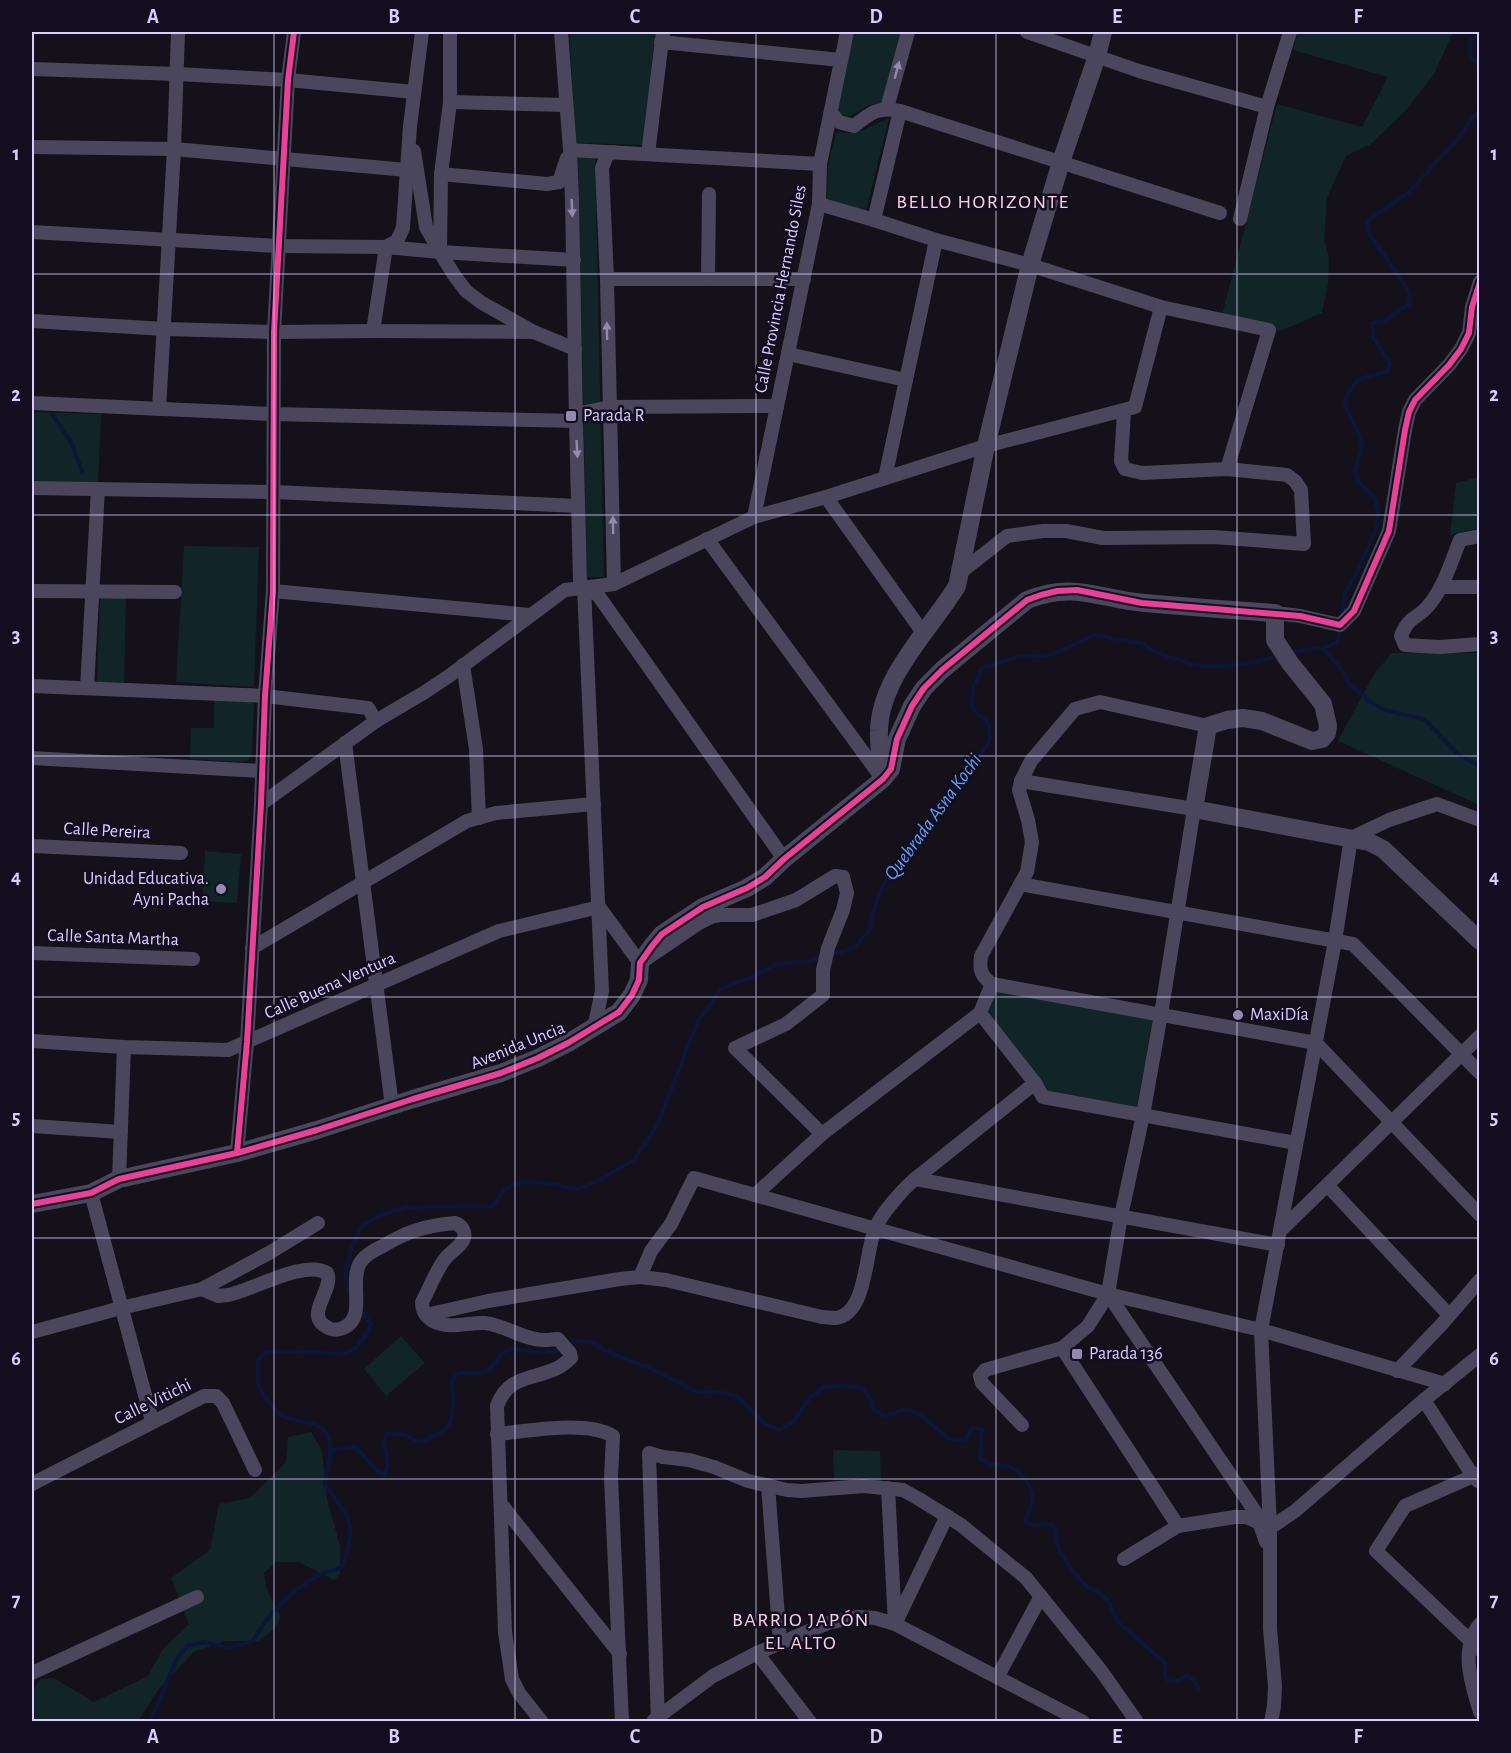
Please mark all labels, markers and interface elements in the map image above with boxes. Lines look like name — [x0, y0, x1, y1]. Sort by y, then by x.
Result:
text: A — [147, 7, 159, 27]
text: B — [388, 7, 400, 27]
text: C — [630, 7, 641, 27]
text: D — [869, 7, 883, 27]
text: E — [1112, 7, 1122, 27]
text: F — [1353, 7, 1363, 27]
one-way arrow — [893, 60, 903, 79]
text: 1 — [12, 144, 20, 164]
text: 1 — [1490, 144, 1498, 164]
street label: Calle Provincia Hernando Siles — [752, 184, 810, 394]
district label: BELLO HORIZONTE — [896, 192, 1070, 212]
one-way arrow — [567, 199, 577, 218]
one-way arrow — [602, 321, 612, 340]
text: 2 — [11, 385, 21, 405]
text: 2 — [1489, 385, 1499, 405]
place label: Parada R — [583, 407, 645, 425]
marker: Parada R — [564, 409, 578, 423]
one-way arrow — [572, 440, 581, 459]
one-way arrow — [608, 516, 618, 535]
text: 3 — [12, 626, 20, 646]
text: 3 — [1490, 626, 1498, 646]
water label: Quebrada Asna Kochi — [881, 750, 985, 884]
street label: Calle Pereira — [63, 820, 151, 842]
text: 4 — [11, 867, 21, 887]
text: 4 — [1489, 867, 1499, 887]
place label: Unidad Educativa. Ayni Pacha — [83, 870, 209, 909]
marker: Unidad Educativa. Ayni Pacha — [214, 882, 228, 896]
street label: Calle Santa Martha — [47, 927, 179, 949]
street label: Calle Buena Ventura — [262, 949, 398, 1023]
place label: MaxiDía — [1250, 1006, 1309, 1024]
marker: MaxiDía — [1231, 1008, 1245, 1022]
street label: Avenida Uncia — [468, 1019, 568, 1073]
text: 5 — [12, 1108, 20, 1128]
text: 5 — [1490, 1108, 1498, 1128]
place label: Parada 136 — [1089, 1345, 1163, 1363]
marker: Parada 136 — [1070, 1347, 1084, 1361]
text: 6 — [11, 1349, 21, 1369]
text: 6 — [1489, 1349, 1499, 1369]
street label: Calle Vitichi — [112, 1376, 194, 1428]
text: 7 — [12, 1590, 21, 1610]
text: 7 — [1490, 1590, 1499, 1610]
district label: BARRIO JAPÓN EL ALTO — [732, 1609, 870, 1653]
text: A — [147, 1727, 159, 1747]
text: B — [388, 1727, 400, 1747]
text: C — [630, 1727, 641, 1747]
text: D — [869, 1727, 883, 1747]
text: E — [1112, 1727, 1122, 1747]
text: F — [1353, 1727, 1363, 1747]

